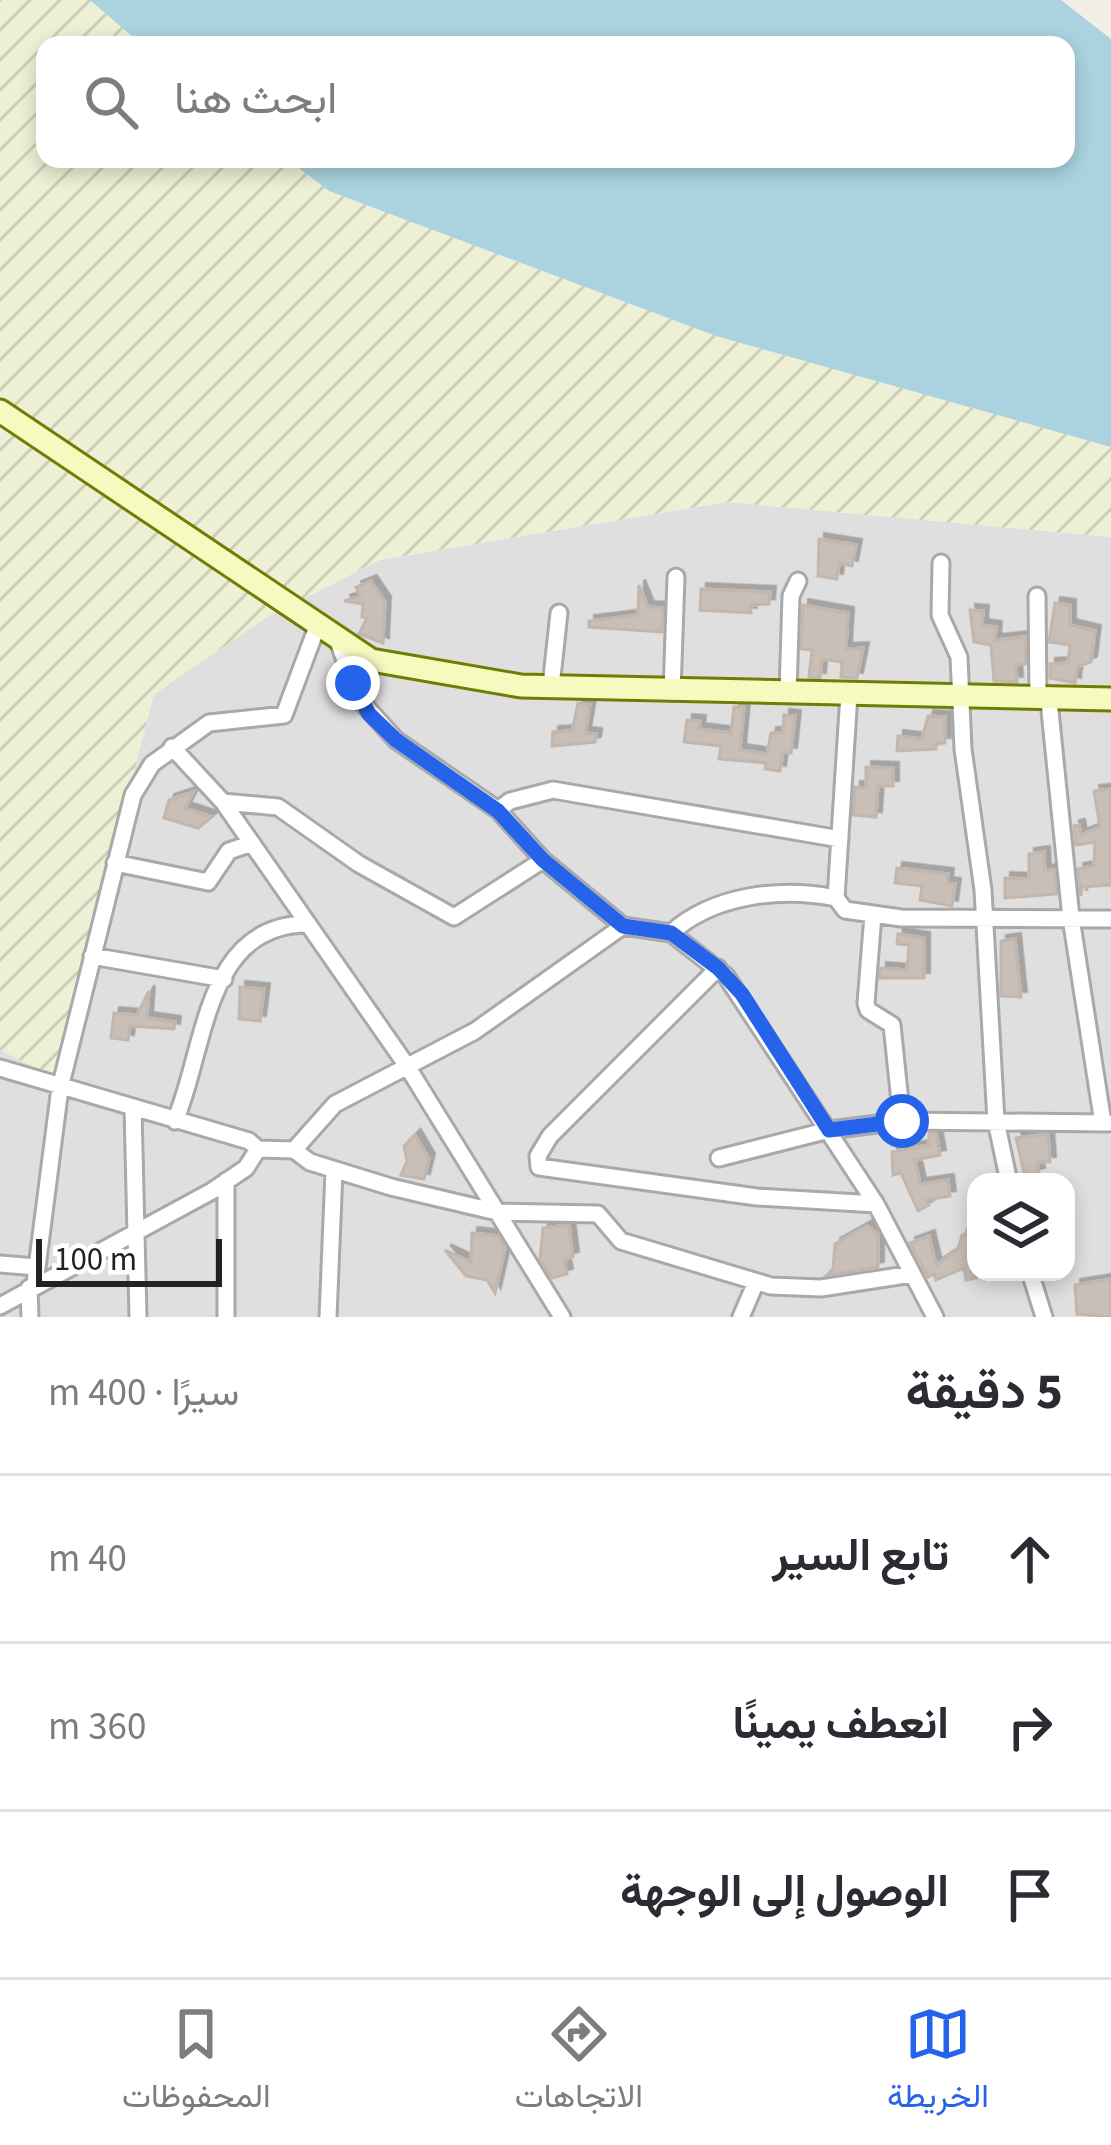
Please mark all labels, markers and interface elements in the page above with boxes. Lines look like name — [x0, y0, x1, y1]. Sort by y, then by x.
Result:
search box — [36, 36, 1075, 168]
text: ابحث هنا — [174, 67, 337, 131]
icon: search — [78, 69, 144, 135]
route end — [326, 656, 380, 710]
route start — [875, 1094, 929, 1148]
map controls — [967, 1173, 1075, 1281]
button: layers — [967, 1173, 1075, 1281]
scale bar — [36, 1233, 222, 1286]
text: 100 m — [54, 1236, 137, 1283]
text: 5 دقيقة — [906, 1356, 1063, 1428]
text: سيرًا · 400 m — [48, 1365, 239, 1421]
text: تابع السير — [772, 1524, 949, 1588]
icon: ahead — [997, 1526, 1063, 1592]
text: 40 m — [48, 1531, 127, 1587]
text: انعطف يمينًا — [733, 1692, 949, 1756]
icon: right — [997, 1694, 1063, 1760]
text: 360 m — [48, 1699, 146, 1755]
text: الوصول إلى الوجهة — [620, 1860, 949, 1924]
icon: arrive — [997, 1862, 1063, 1928]
tab: المحفوظات — [122, 2001, 271, 2125]
tab: الاتجاهات — [515, 2001, 643, 2125]
tab: الخريطة — [887, 2001, 989, 2125]

